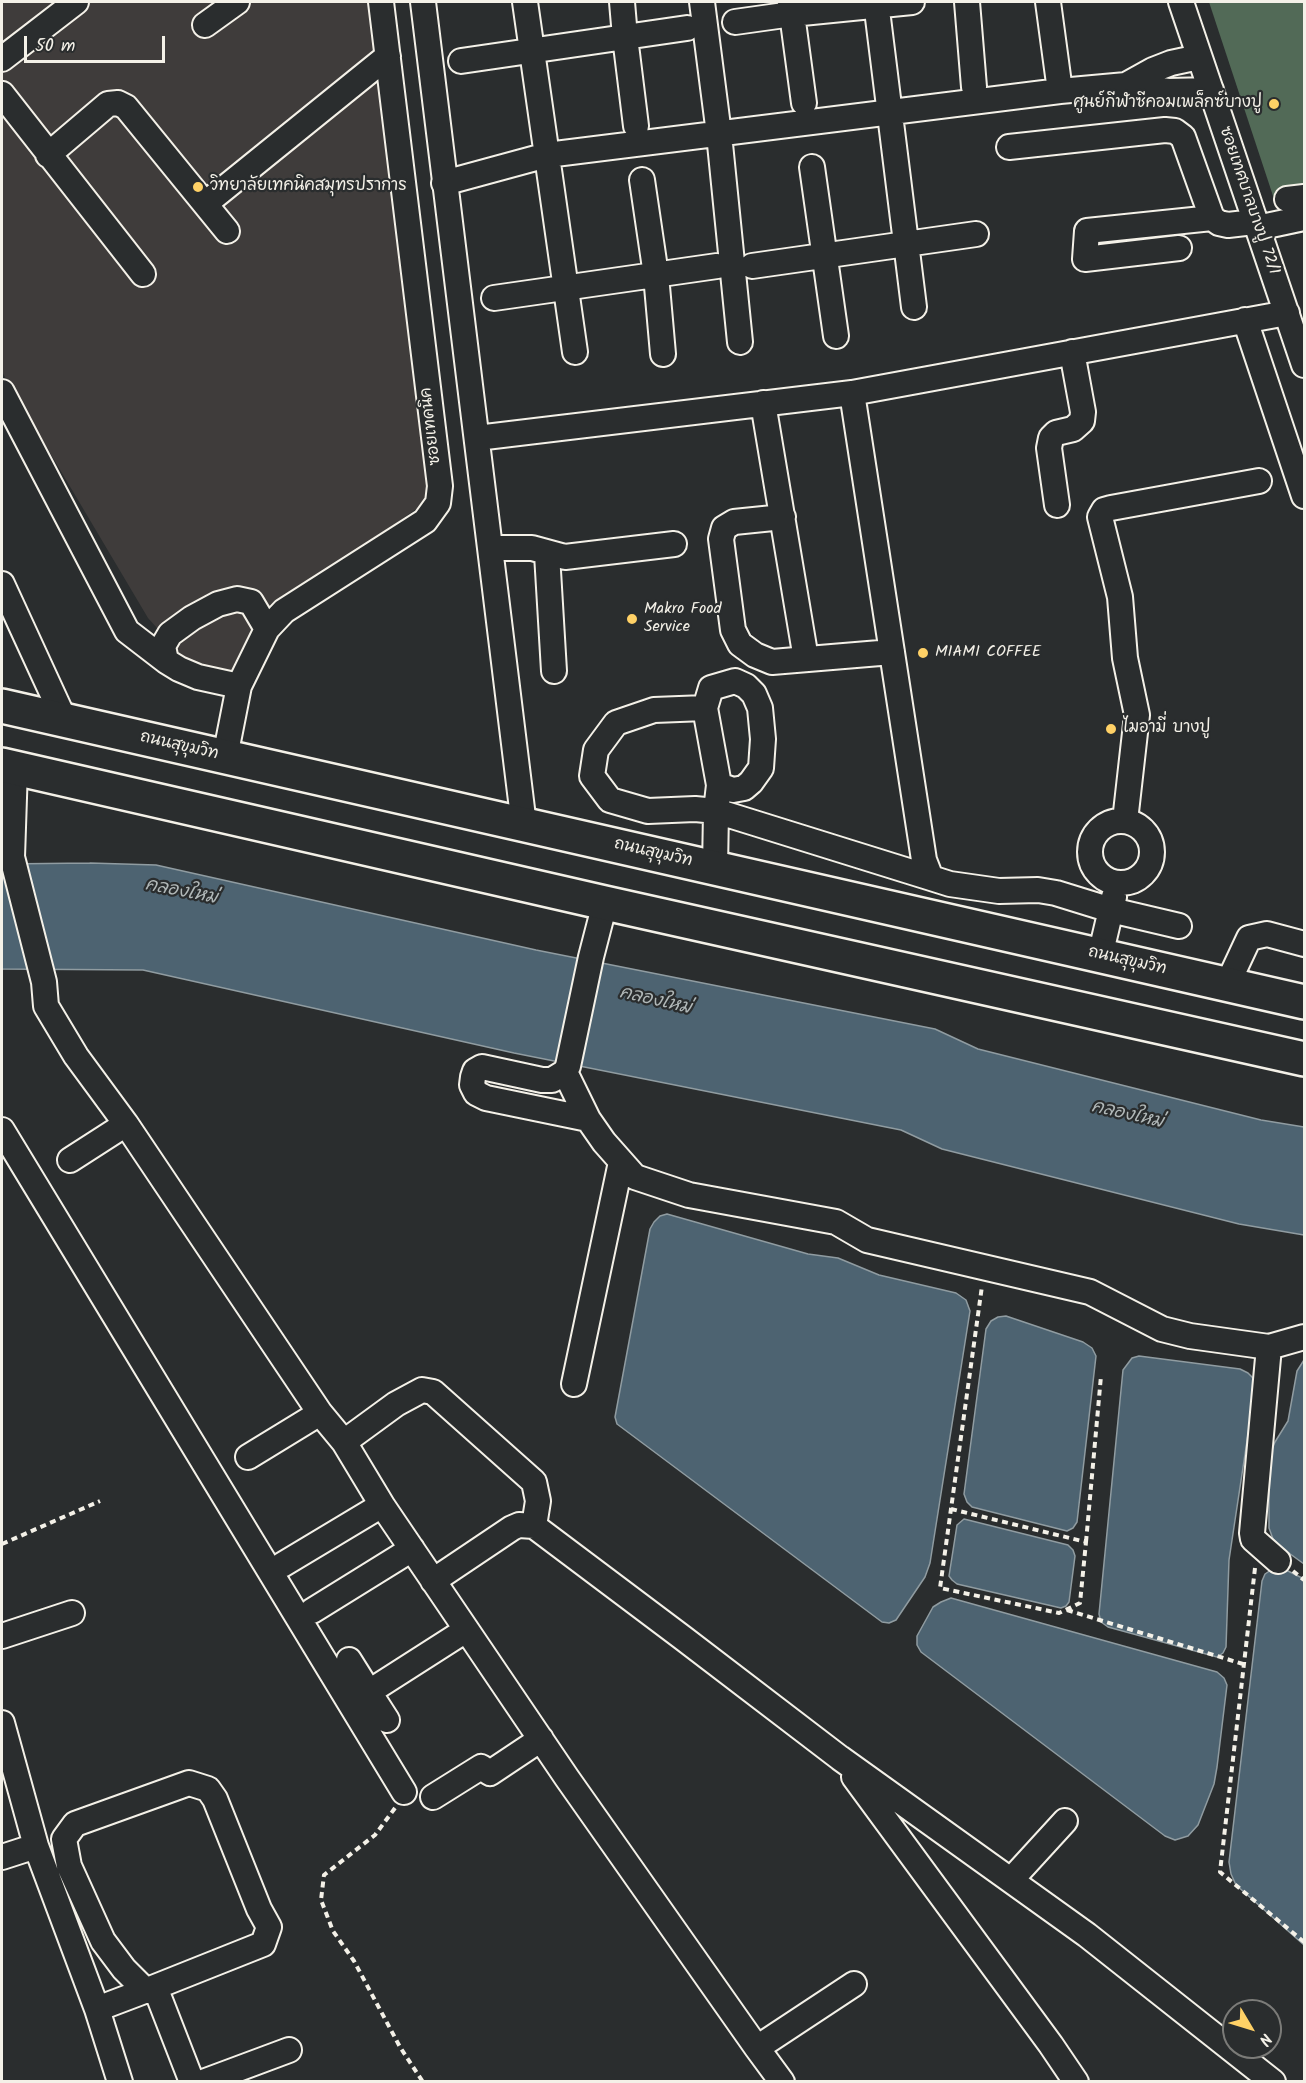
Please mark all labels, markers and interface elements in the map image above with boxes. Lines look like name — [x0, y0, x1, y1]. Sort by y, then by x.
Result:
scale bar — [27, 24, 168, 62]
text: 50 m — [35, 32, 75, 61]
place label: ศูนย์กีฬาซีคอมเพล็กซ์บางปู — [1073, 94, 1262, 114]
marker: ศูนย์กีฬาซีคอมเพล็กซ์บางปู — [1267, 97, 1281, 111]
street label: ซอยเทศบาลบางปู 72/1 — [1214, 125, 1282, 277]
place label: วิทยาลัยเทคนิคสมุทรปราการ — [210, 177, 407, 197]
marker: วิทยาลัยเทคนิคสมุทรปราการ — [191, 180, 205, 194]
street label: ซอยเทคนิค — [418, 386, 446, 466]
place label: Makro Food Service — [644, 600, 721, 638]
marker: Makro Food Service — [625, 612, 639, 626]
place label: MIAMI COFFEE — [935, 643, 1041, 663]
marker: MIAMI COFFEE — [916, 646, 930, 660]
place label: ไมอามี่ บางปู — [1123, 719, 1210, 739]
marker: ไมอามี่ บางปู — [1104, 722, 1118, 736]
street label: ถนนสุขุมวิท — [138, 729, 220, 765]
street label: ถนนสุขุมวิท — [612, 836, 694, 872]
water label: คลองใหม่ — [143, 875, 219, 911]
street label: ถนนสุขุมวิท — [1086, 944, 1168, 980]
water label: คลองใหม่ — [617, 983, 693, 1021]
water label: คลองใหม่ — [1089, 1097, 1165, 1135]
north arrow — [1222, 1999, 1282, 2059]
text: N — [1252, 2027, 1278, 2051]

